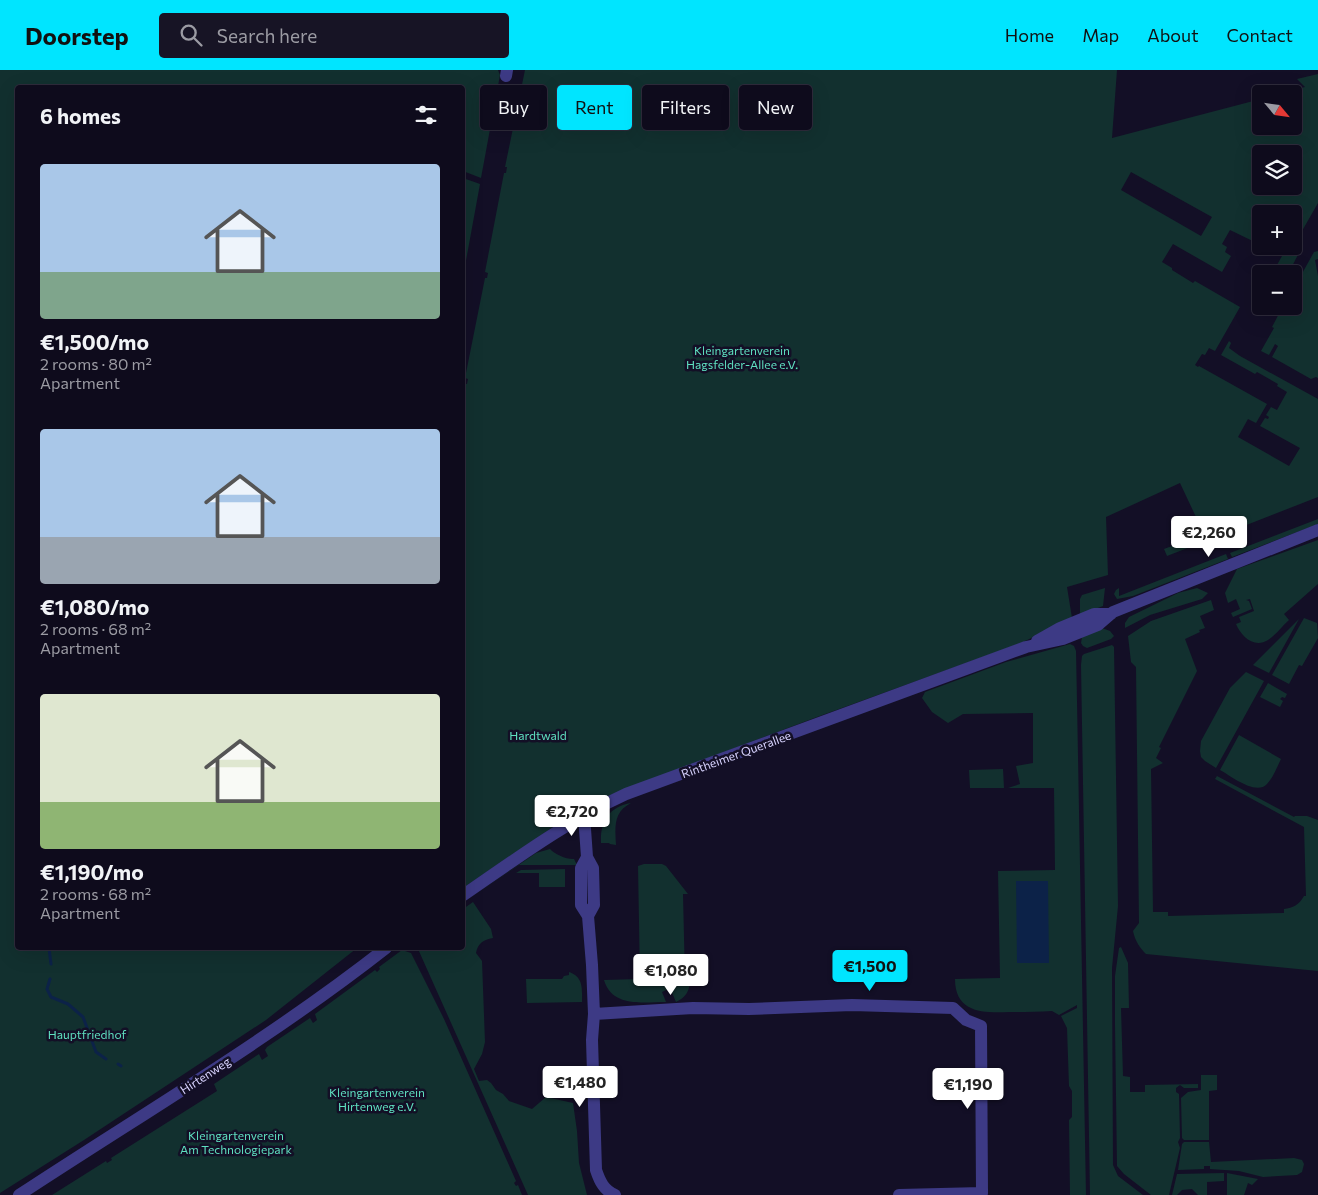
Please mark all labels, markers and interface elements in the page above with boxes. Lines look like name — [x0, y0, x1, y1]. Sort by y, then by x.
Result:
search box — [159, 13, 509, 58]
text: Doorstep — [25, 21, 129, 50]
icon: search — [177, 21, 205, 49]
text: Search here — [217, 24, 317, 47]
text: Home — [1005, 24, 1054, 46]
text: Map — [1082, 24, 1119, 46]
text: About — [1147, 24, 1199, 46]
text: Contact — [1227, 24, 1293, 46]
chip: Buy — [480, 85, 547, 130]
chip: Rent — [557, 85, 632, 130]
chip: Filters — [642, 85, 729, 130]
chip: New — [739, 85, 812, 130]
north arrow — [1252, 85, 1302, 135]
map controls — [1252, 85, 1302, 315]
icon: filters — [412, 101, 440, 129]
text: 6 homes — [40, 103, 121, 128]
button: layers — [1252, 145, 1302, 195]
icon: home — [195, 196, 285, 286]
button: + — [1252, 205, 1302, 255]
button: − — [1252, 265, 1302, 315]
text: €1,500/mo — [40, 329, 149, 354]
park label: Kleingartenverein Hagsfelder-Allee e.V. — [686, 343, 798, 371]
text: 2 rooms · 80 m² — [40, 354, 152, 373]
text: Apartment — [40, 373, 120, 392]
icon: home — [195, 461, 285, 551]
pin: €2,260 — [1168, 516, 1250, 558]
text: €2,260 — [1182, 522, 1236, 541]
text: €1,080/mo — [40, 594, 149, 619]
text: 2 rooms · 68 m² — [40, 619, 151, 638]
text: Apartment — [40, 638, 120, 657]
icon: home — [195, 726, 285, 816]
park label: Hardtwald — [509, 728, 567, 742]
street label: Rintheimer Querallee — [679, 728, 793, 780]
pin: €2,720 — [531, 794, 613, 837]
text: €2,720 — [546, 801, 598, 820]
text: €1,190/mo — [40, 859, 144, 884]
text: 2 rooms · 68 m² — [40, 884, 151, 903]
text: Apartment — [40, 903, 120, 922]
pin: €1,500 — [829, 950, 911, 992]
pin: €1,080 — [630, 954, 712, 996]
text: €1,500 — [843, 956, 897, 975]
text: €1,080 — [644, 960, 698, 979]
park label: Hauptfriedhof — [48, 1027, 126, 1041]
street label: Hirtenweg — [177, 1053, 233, 1096]
pin: €1,480 — [539, 1066, 621, 1108]
pin: €1,190 — [927, 1068, 1009, 1110]
text: €1,480 — [554, 1072, 606, 1091]
text: €1,190 — [943, 1074, 993, 1093]
park label: Kleingartenverein Hirtenweg e.V. — [329, 1085, 425, 1113]
park label: Kleingartenverein Am Technologiepark — [180, 1128, 292, 1156]

